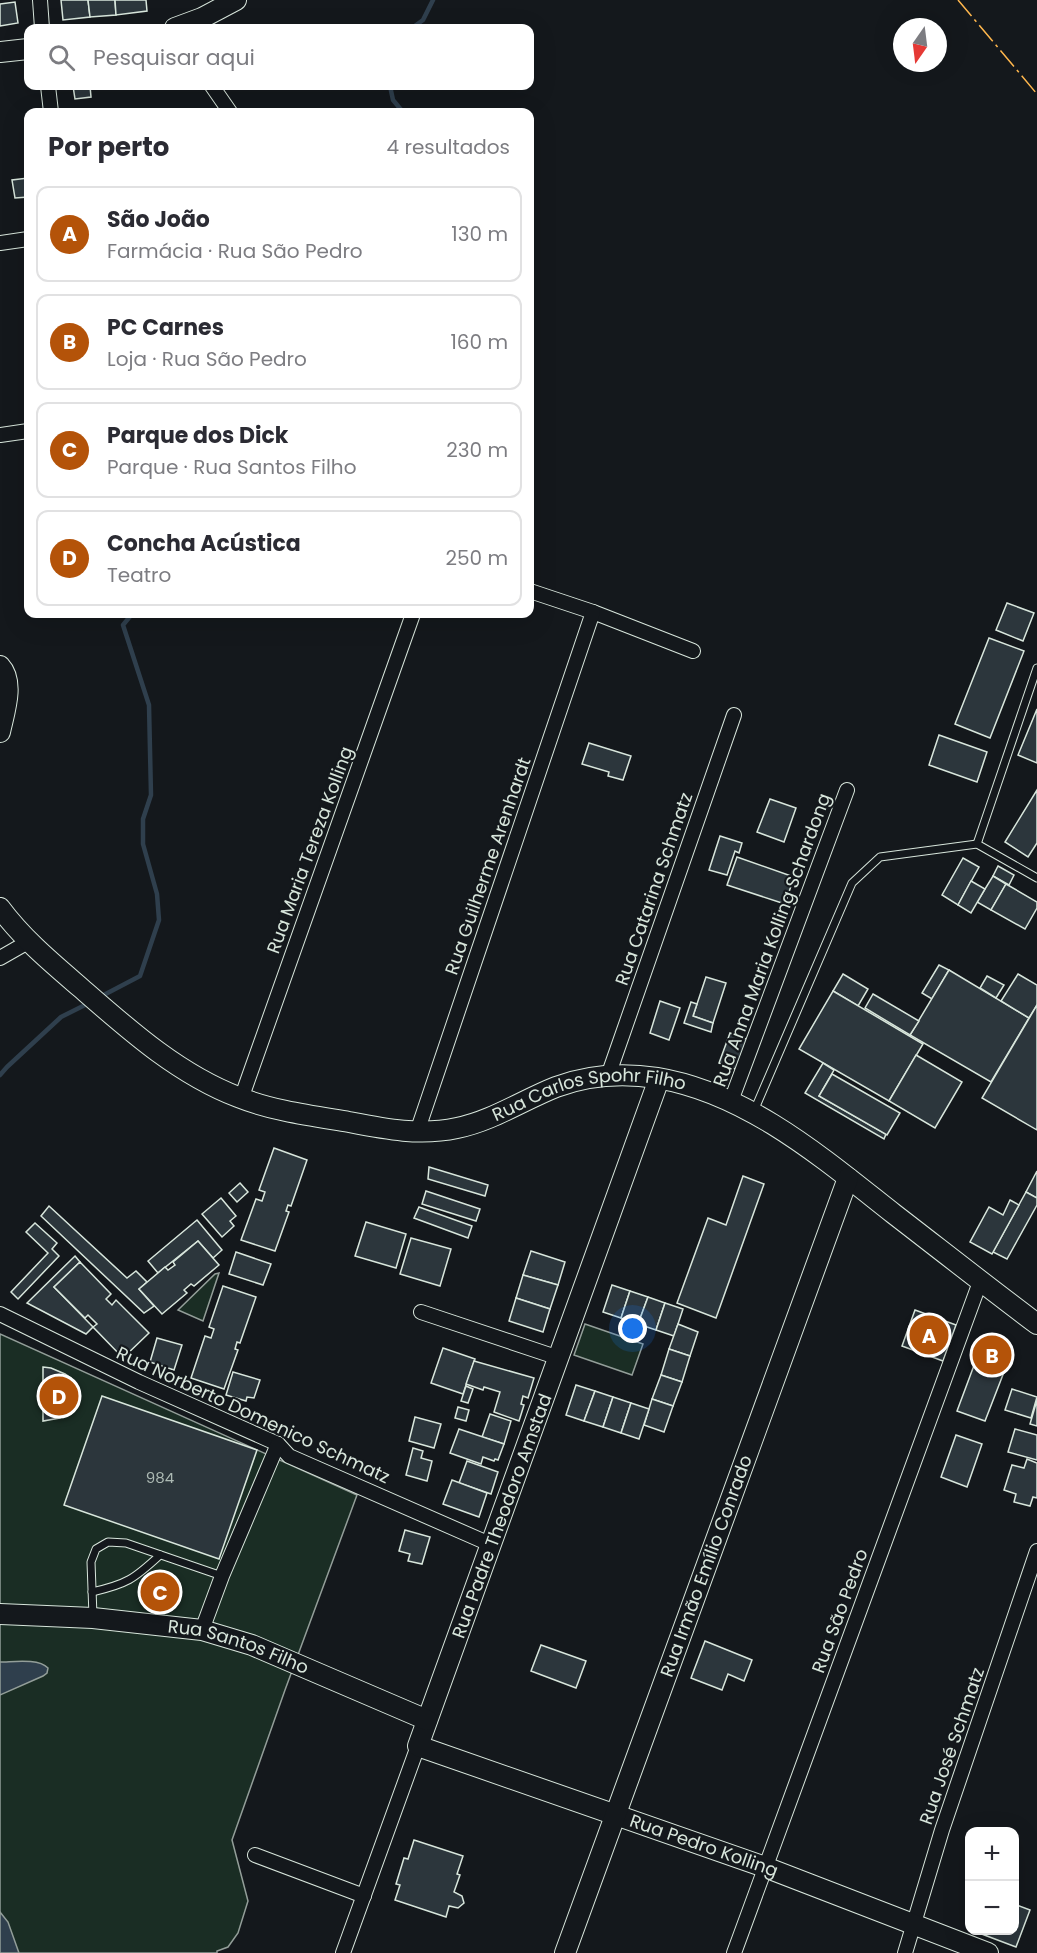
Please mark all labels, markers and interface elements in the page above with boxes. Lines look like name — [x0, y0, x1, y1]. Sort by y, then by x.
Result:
north arrow — [893, 18, 947, 72]
search box — [24, 24, 534, 90]
icon: search — [45, 41, 78, 74]
text: Pesquisar aqui — [93, 42, 255, 73]
text: Por perto — [48, 129, 169, 165]
text: 4 resultados — [387, 133, 510, 161]
text: São João — [107, 204, 210, 235]
text: A — [62, 220, 77, 248]
text: 130 m — [451, 220, 508, 248]
text: Farmácia · Rua São Pedro — [107, 237, 363, 265]
text: PC Carnes — [107, 312, 224, 343]
text: B — [63, 328, 76, 356]
text: 160 m — [450, 328, 508, 356]
text: Loja · Rua São Pedro — [107, 345, 307, 373]
text: Parque dos Dick — [107, 420, 288, 451]
text: C — [62, 436, 77, 464]
text: 230 m — [446, 436, 508, 464]
text: Parque · Rua Santos Filho — [107, 453, 356, 481]
text: Concha Acústica — [107, 528, 301, 559]
text: D — [62, 544, 77, 572]
text: 250 m — [445, 544, 508, 572]
text: Teatro — [107, 561, 171, 589]
street label: Rua Maria Tereza Kolling — [260, 743, 359, 957]
street label: Rua Guilherme Arenhardt — [439, 754, 537, 978]
street label: Rua Catarina Schmatz — [609, 789, 698, 989]
street label: Rua Anna Maria Kolling Schardong — [707, 790, 836, 1090]
street label: Rua Carlos Spohr Filho — [488, 1062, 689, 1127]
pin: A — [910, 1312, 948, 1358]
your location — [618, 1314, 647, 1343]
pin: B — [972, 1332, 1012, 1378]
street label: Rua Norberto Domenico Schmatz — [112, 1340, 394, 1489]
pin: D — [40, 1374, 78, 1418]
street label: Rua Padre Theodoro Amstad — [446, 1390, 557, 1642]
street label: Rua Irmão Emílio Conrado — [654, 1451, 758, 1680]
house number: 984 — [146, 1467, 174, 1488]
street label: Rua São Pedro — [805, 1545, 874, 1676]
pin: C — [140, 1570, 180, 1614]
street label: Rua Santos Filho — [167, 1613, 313, 1680]
street label: Rua José Schmatz — [913, 1664, 990, 1828]
street label: Rua Pedro Kolling — [626, 1808, 782, 1883]
map controls — [965, 1827, 1019, 1935]
button: + — [965, 1827, 1019, 1881]
button: − — [965, 1881, 1019, 1935]

